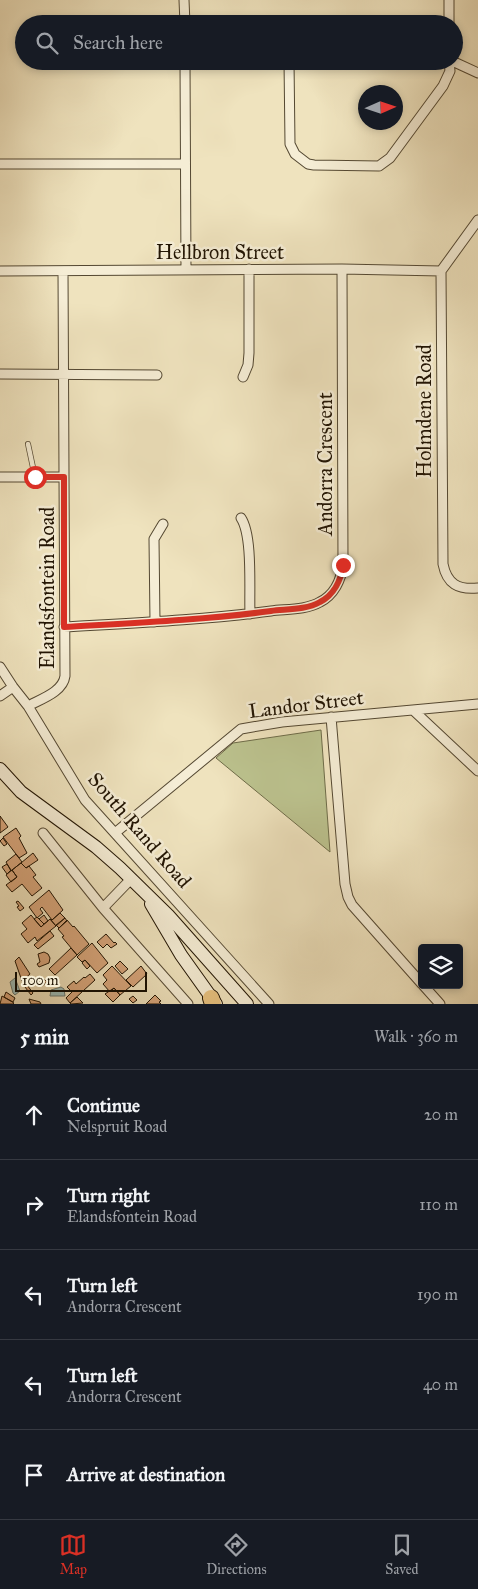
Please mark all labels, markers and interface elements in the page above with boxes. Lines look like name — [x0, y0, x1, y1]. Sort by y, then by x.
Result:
search box — [15, 15, 463, 70]
icon: search — [33, 29, 61, 57]
text: Search here — [73, 31, 163, 54]
north arrow — [358, 85, 403, 130]
street label: Hellbron Street — [156, 240, 284, 264]
street label: Holmdene Road — [412, 344, 436, 478]
street label: Andorra Crescent — [313, 392, 337, 537]
route start — [24, 466, 47, 489]
street label: Elandsfontein Road — [35, 507, 59, 669]
route end — [332, 554, 355, 577]
street label: Landor Street — [247, 685, 365, 723]
street label: South Rand Road — [83, 767, 197, 893]
map controls — [418, 944, 463, 989]
button: layers — [418, 944, 463, 989]
scale bar — [15, 969, 148, 992]
text: 100 m — [22, 972, 59, 989]
text: 5 min — [20, 1024, 69, 1050]
text: Walk · 360 m — [374, 1027, 458, 1046]
text: Continue — [67, 1094, 140, 1117]
icon: ahead — [20, 1101, 48, 1129]
text: 20 m — [424, 1105, 458, 1124]
text: Nelspruit Road — [67, 1117, 167, 1136]
text: Turn right — [67, 1184, 150, 1207]
icon: right — [20, 1191, 48, 1219]
text: 110 m — [419, 1195, 458, 1214]
text: Elandsfontein Road — [67, 1207, 197, 1226]
text: Turn left — [67, 1274, 137, 1297]
icon: left — [20, 1281, 48, 1309]
text: 190 m — [417, 1285, 458, 1304]
text: Andorra Crescent — [67, 1297, 182, 1316]
text: Turn left — [67, 1364, 137, 1387]
icon: left — [20, 1371, 48, 1399]
text: 40 m — [423, 1375, 458, 1394]
text: Andorra Crescent — [67, 1387, 182, 1406]
icon: arrive — [20, 1461, 48, 1489]
text: Arrive at destination — [67, 1463, 225, 1486]
tab: Map — [59, 1531, 87, 1578]
tab: Directions — [206, 1531, 267, 1578]
tab: Saved — [385, 1531, 419, 1578]

